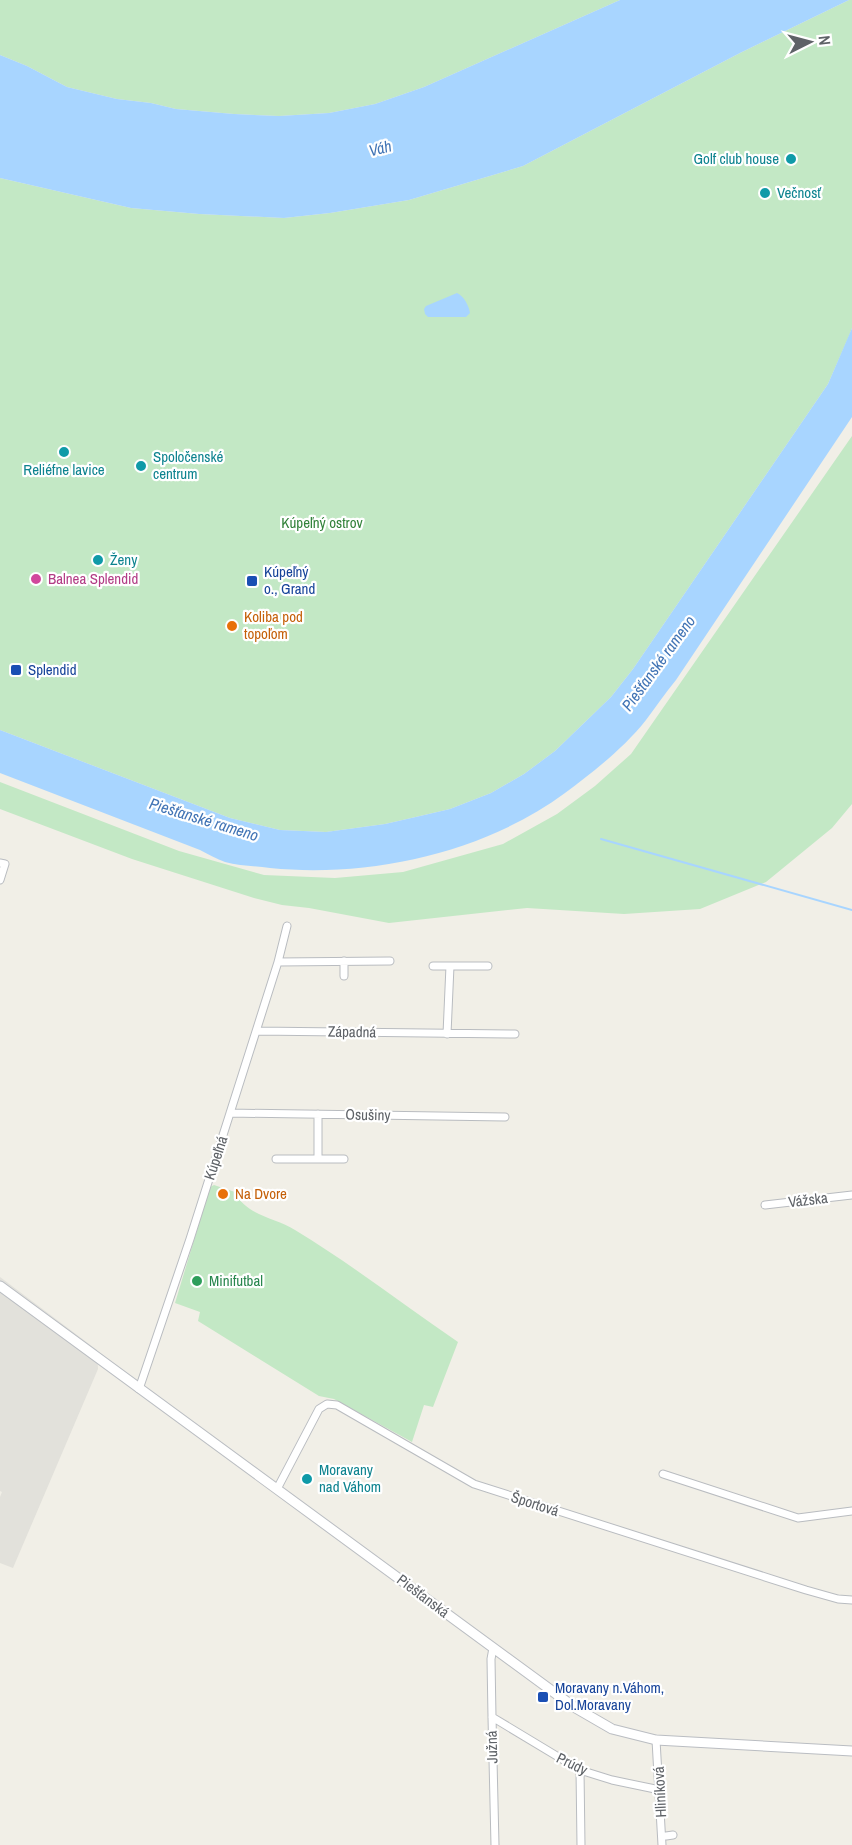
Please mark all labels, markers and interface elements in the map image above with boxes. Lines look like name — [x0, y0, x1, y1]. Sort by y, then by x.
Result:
north arrow — [780, 12, 840, 72]
text: N — [813, 35, 836, 46]
water label: Váh — [366, 135, 394, 161]
place label: Golf club house — [694, 148, 779, 169]
marker: Golf club house — [784, 152, 798, 166]
place label: Večnosť — [777, 182, 822, 203]
marker: Večnosť — [758, 186, 772, 200]
marker: Reliéfne lavice — [57, 445, 71, 459]
place label: Spoločenské centrum — [153, 446, 224, 484]
place label: Reliéfne lavice — [23, 459, 105, 480]
marker: Spoločenské centrum — [134, 459, 148, 473]
park label: Kúpeľný ostrov — [281, 512, 364, 533]
place label: Ženy — [110, 549, 138, 570]
marker: Ženy — [91, 553, 105, 567]
place label: Kúpeľný o., Grand — [264, 561, 315, 599]
place label: Balnea Splendid — [48, 568, 138, 589]
marker: Balnea Splendid — [29, 572, 43, 586]
marker: Kúpeľný o., Grand — [245, 574, 259, 588]
place label: Koliba pod topoľom — [244, 606, 303, 644]
water label: Piešťanské rameno — [616, 611, 700, 715]
marker: Koliba pod topoľom — [225, 619, 239, 633]
place label: Splendid — [28, 659, 77, 680]
marker: Splendid — [9, 663, 23, 677]
water label: Piešťanské rameno — [147, 792, 261, 846]
street label: Západná — [328, 1021, 377, 1042]
street label: Osušiny — [345, 1104, 392, 1125]
street label: Kúpeľná — [199, 1133, 233, 1183]
place label: Na Dvore — [235, 1183, 287, 1204]
marker: Na Dvore — [216, 1187, 230, 1201]
street label: Vážska — [787, 1187, 829, 1212]
place label: Minifutbal — [209, 1270, 263, 1291]
marker: Minifutbal — [190, 1274, 204, 1288]
place label: Moravany nad Váhom — [319, 1459, 381, 1497]
marker: Moravany nad Váhom — [300, 1472, 314, 1486]
street label: Športová — [508, 1486, 562, 1521]
street label: Piešťanská — [393, 1569, 454, 1622]
place label: Moravany n.Váhom, Dol.Moravany — [555, 1677, 664, 1715]
marker: Moravany n.Váhom, Dol.Moravany — [536, 1690, 550, 1704]
street label: Južná — [480, 1730, 503, 1764]
street label: Prúdy — [553, 1747, 592, 1780]
street label: Hliníková — [648, 1766, 671, 1818]

